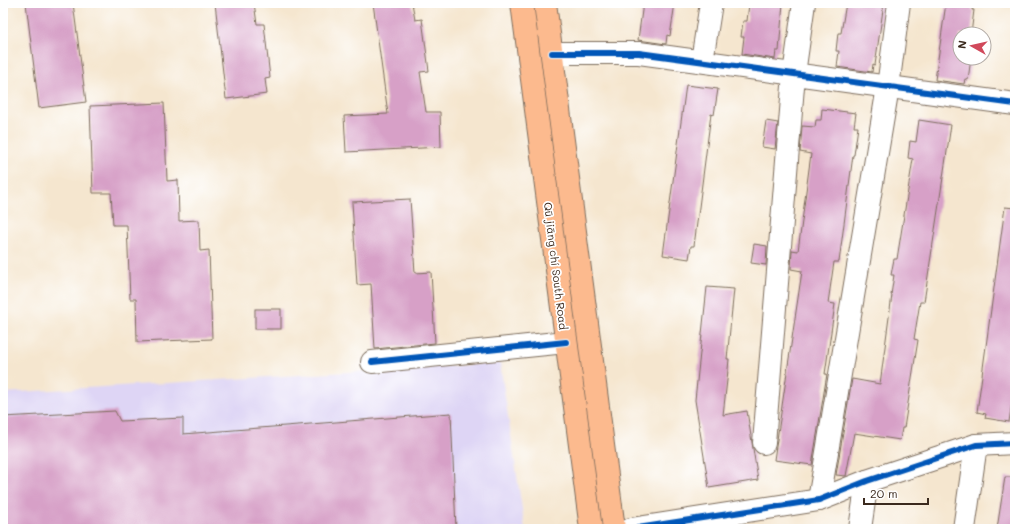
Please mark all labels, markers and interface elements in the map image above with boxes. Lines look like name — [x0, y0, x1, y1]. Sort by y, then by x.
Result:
north arrow — [952, 26, 992, 66]
text: N — [954, 39, 970, 50]
street label: Qū jiāng chí South Road — [541, 201, 571, 331]
scale bar — [864, 480, 928, 506]
text: 20 m — [870, 485, 898, 501]

